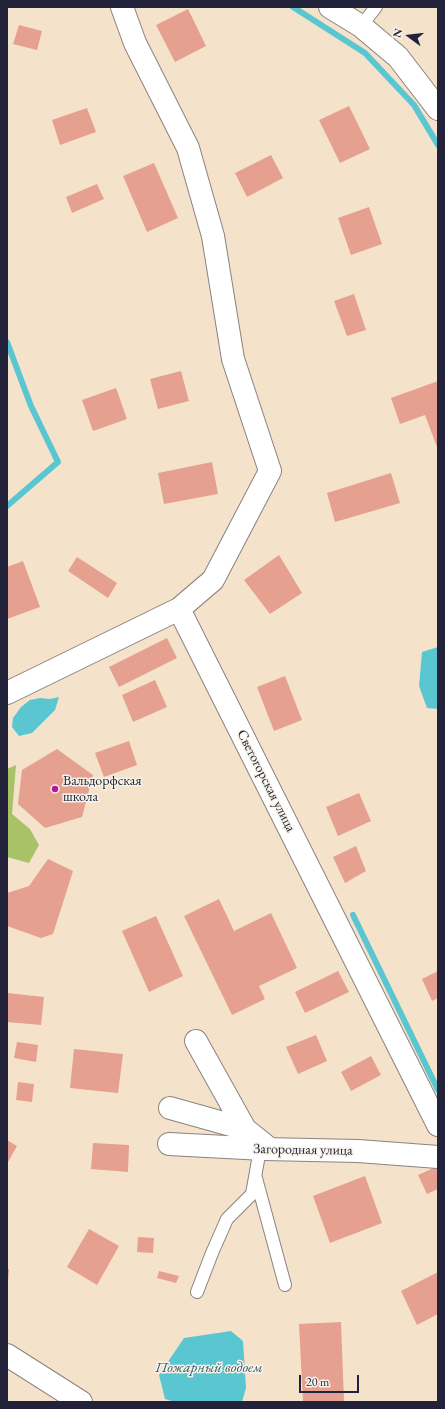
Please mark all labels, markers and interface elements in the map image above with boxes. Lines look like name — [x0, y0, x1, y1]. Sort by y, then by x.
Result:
north arrow — [389, 16, 429, 56]
text: N — [389, 27, 405, 39]
street label: Светогорская улица — [233, 727, 299, 835]
place label: Вальдорфская школа — [63, 773, 142, 806]
marker: Вальдорфская школа — [50, 784, 60, 794]
street label: Загородная улица — [253, 1141, 353, 1159]
water label: Пожарный водоем — [155, 1359, 263, 1377]
scale bar — [301, 1367, 361, 1393]
text: 20 m — [306, 1374, 329, 1390]

